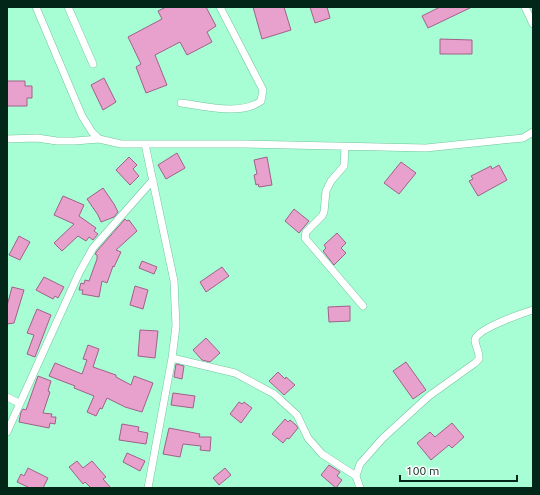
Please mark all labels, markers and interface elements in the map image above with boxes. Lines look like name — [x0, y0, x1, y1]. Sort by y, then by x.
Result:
scale bar — [400, 457, 517, 483]
text: 100 m — [406, 464, 439, 477]

